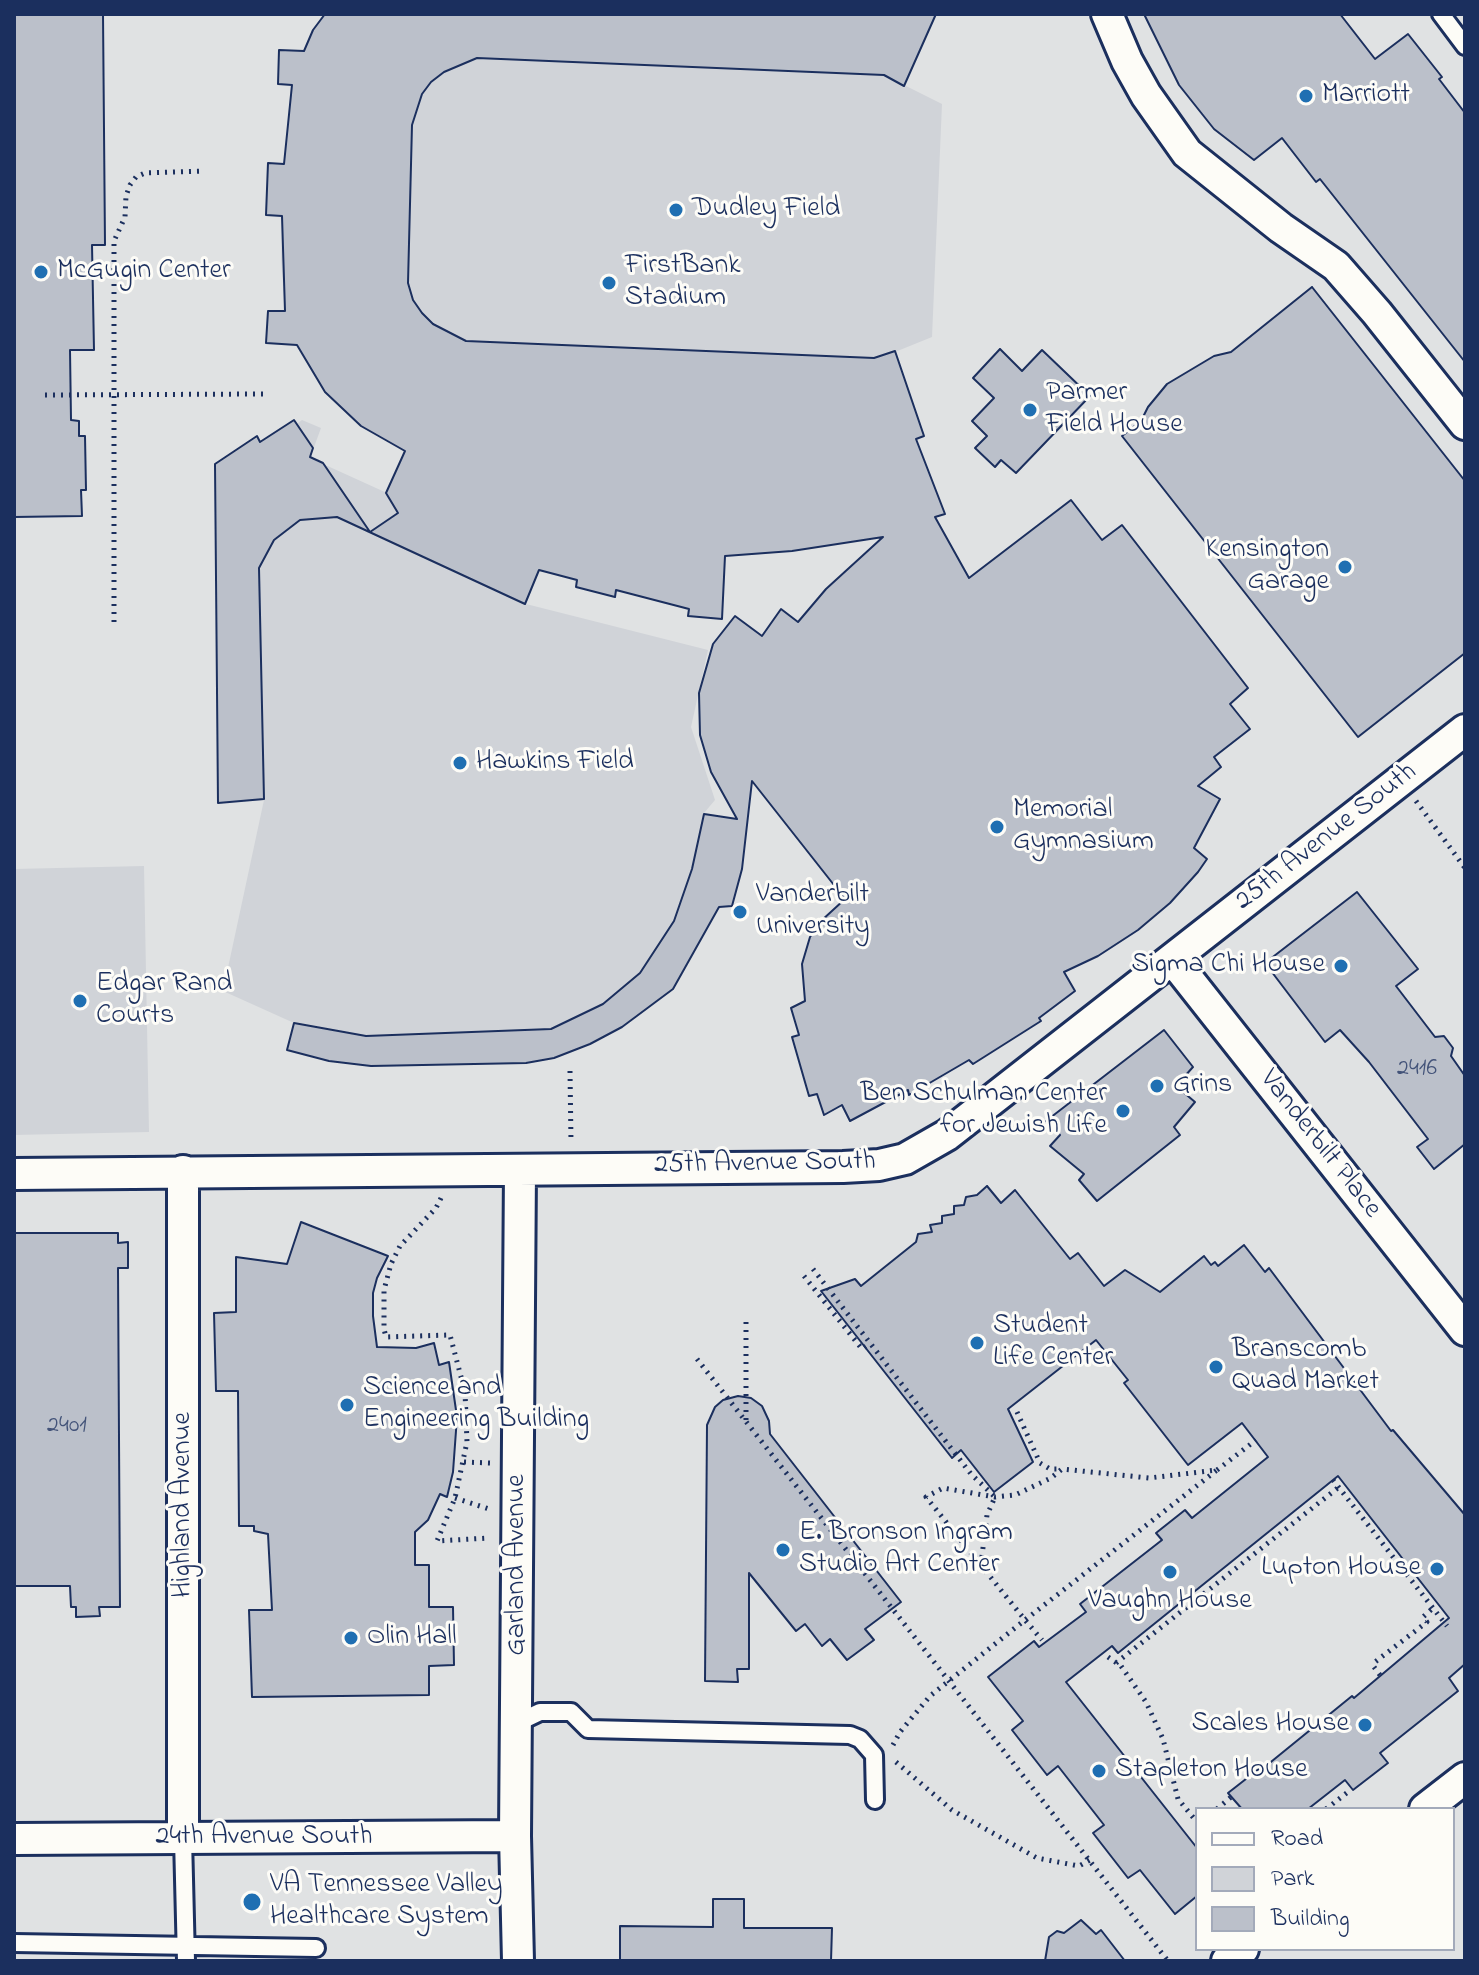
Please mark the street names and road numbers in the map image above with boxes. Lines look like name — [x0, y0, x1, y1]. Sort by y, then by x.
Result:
street label: 25th Avenue South — [1229, 757, 1425, 919]
street label: Vanderbilt Place — [1251, 1064, 1387, 1226]
street label: 25th Avenue South — [654, 1146, 876, 1184]
street label: Highland Avenue — [167, 1412, 201, 1598]
street label: Garland Avenue — [501, 1474, 535, 1656]
street label: 24th Avenue South — [155, 1821, 373, 1855]

